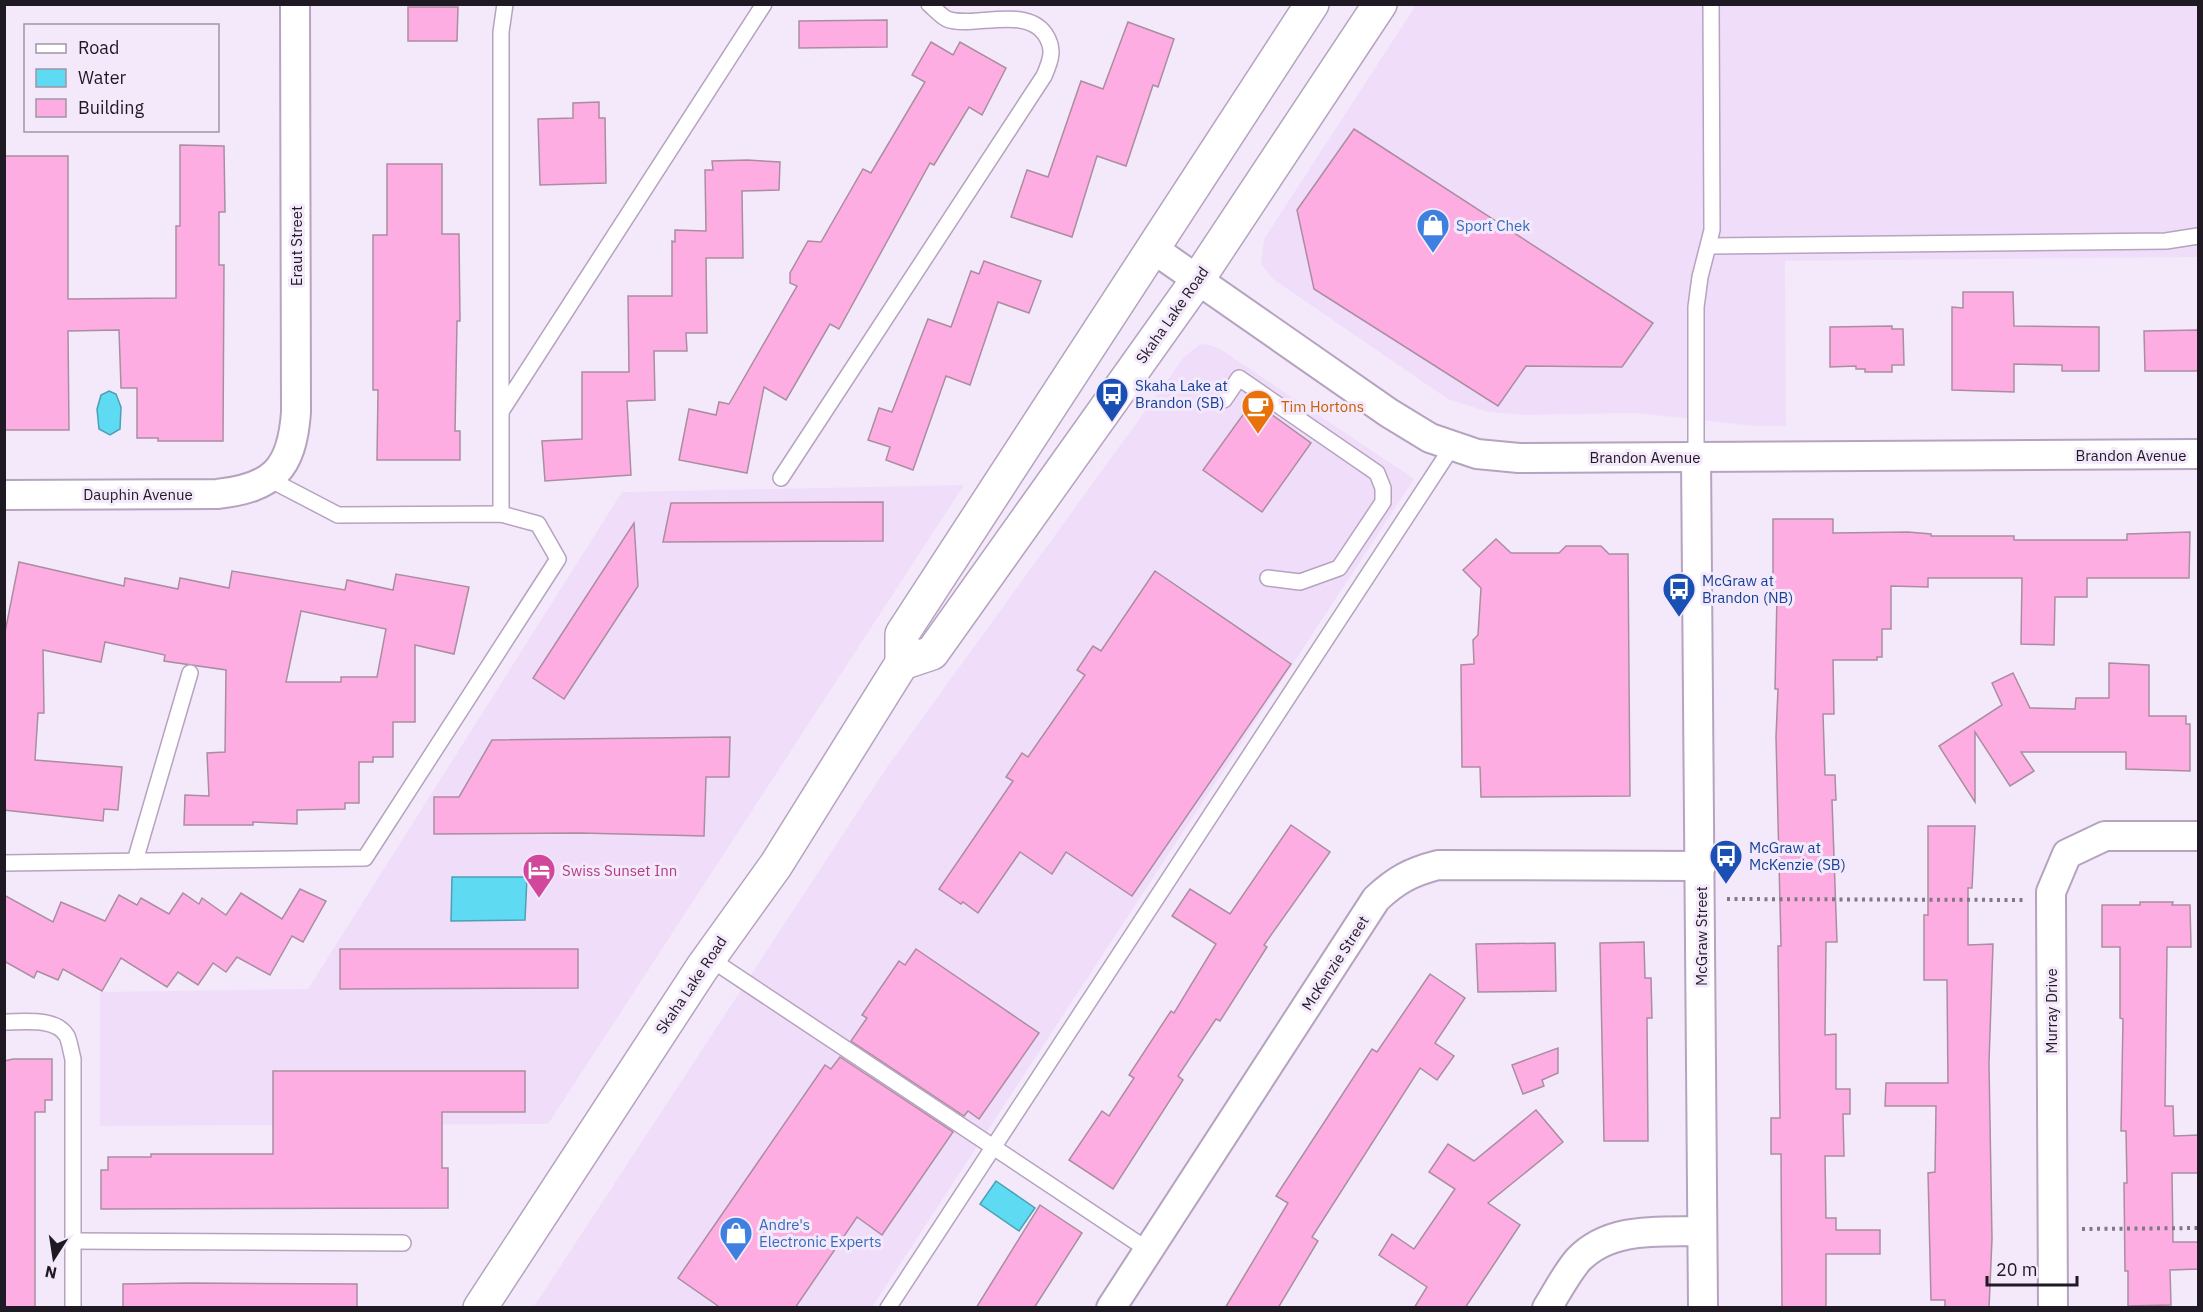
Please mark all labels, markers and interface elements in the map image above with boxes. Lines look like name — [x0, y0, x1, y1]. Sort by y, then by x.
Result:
legend — [24, 24, 219, 132]
text: Road — [78, 36, 119, 59]
text: Water — [78, 66, 127, 89]
text: Building — [78, 96, 145, 119]
street label: Eraut Street — [287, 206, 306, 286]
shop icon: Sport Chek — [1415, 207, 1451, 254]
place label: Sport Chek — [1456, 216, 1530, 235]
street label: Skaha Lake Road — [1132, 263, 1212, 367]
bus stop icon: Skaha Lake at Brandon (SB) — [1094, 376, 1130, 423]
place label: Skaha Lake at Brandon (SB) — [1135, 376, 1228, 412]
cafe icon: Tim Hortons — [1240, 388, 1276, 435]
place label: Tim Hortons — [1281, 397, 1364, 416]
street label: Brandon Avenue — [2075, 446, 2187, 465]
street label: Brandon Avenue — [1589, 448, 1701, 467]
street label: Dauphin Avenue — [83, 485, 193, 504]
bus stop icon: McGraw at Brandon (NB) — [1661, 571, 1697, 618]
place label: McGraw at Brandon (NB) — [1702, 571, 1793, 607]
bus stop icon: McGraw at McKenzie (SB) — [1708, 838, 1744, 885]
place label: McGraw at McKenzie (SB) — [1749, 838, 1846, 874]
hotel icon: Swiss Sunset Inn — [521, 852, 557, 899]
place label: Swiss Sunset Inn — [562, 861, 677, 880]
street label: McGraw Street — [1692, 886, 1711, 986]
street label: McKenzie Street — [1297, 912, 1373, 1014]
street label: Skaha Lake Road — [651, 932, 731, 1038]
street label: Murray Drive — [2042, 968, 2061, 1054]
shop icon: Andre's Electronic Experts — [718, 1215, 754, 1262]
place label: Andre's Electronic Experts — [759, 1215, 881, 1251]
north arrow — [24, 1228, 84, 1288]
scale bar — [1987, 1249, 2077, 1287]
text: 20 m — [1996, 1258, 2038, 1281]
text: N — [43, 1262, 59, 1284]

